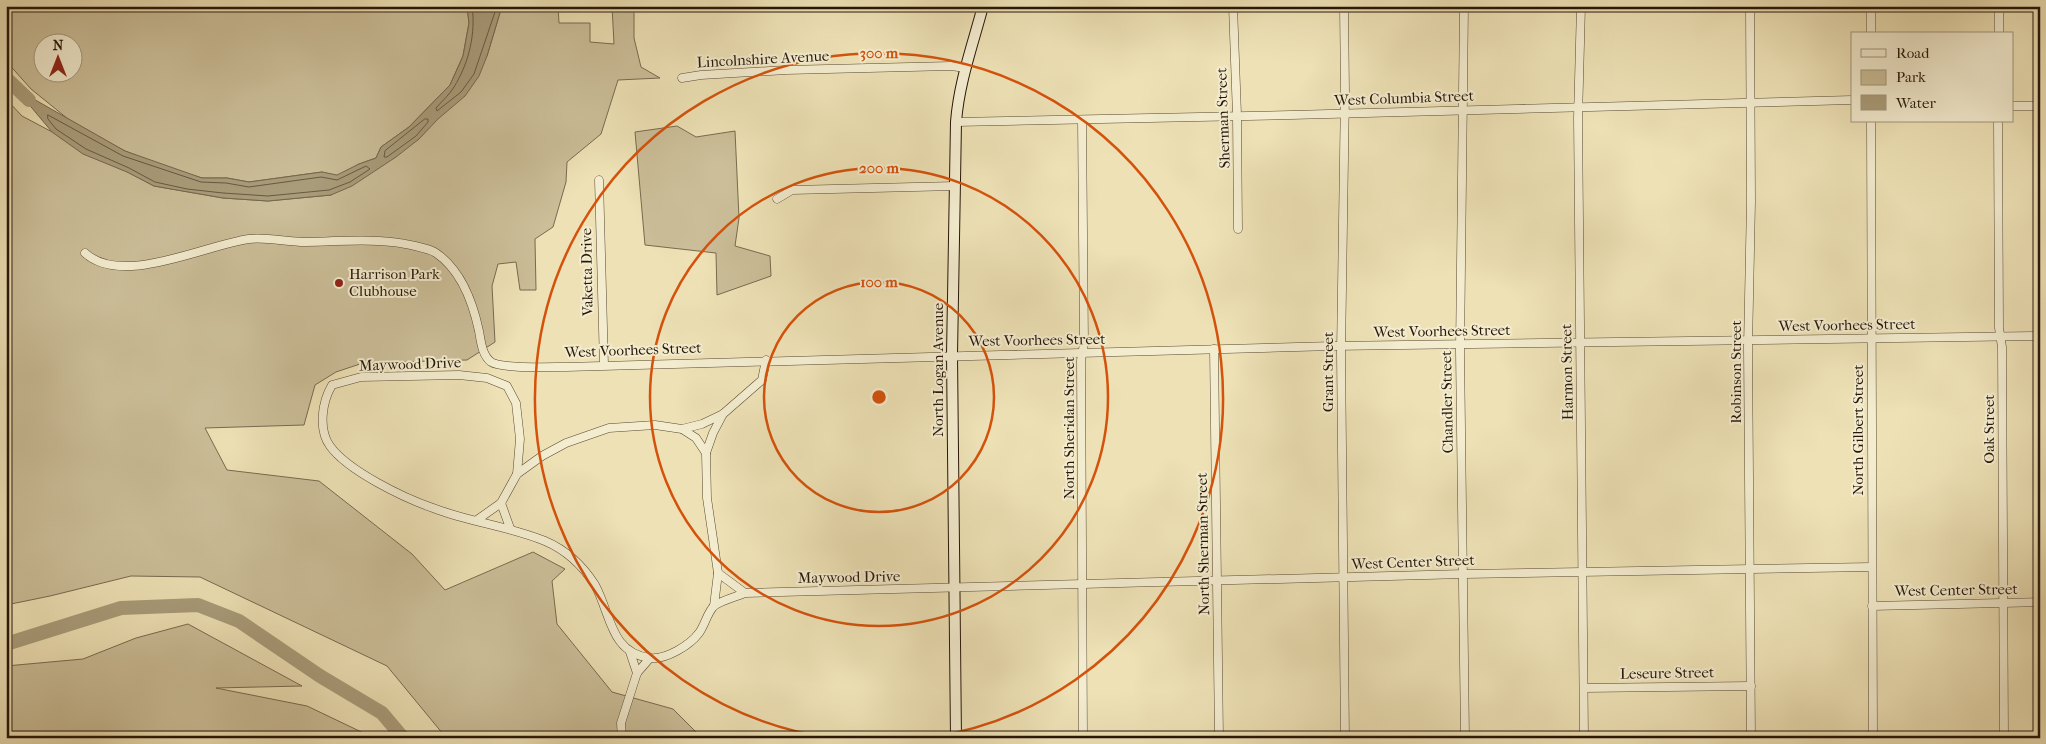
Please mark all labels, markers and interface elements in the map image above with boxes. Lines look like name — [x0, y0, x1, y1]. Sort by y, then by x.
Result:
north arrow — [32, 32, 82, 82]
legend — [1851, 32, 2014, 122]
text: N — [53, 37, 64, 54]
text: 300 m — [860, 44, 899, 62]
text: Road — [1896, 44, 1930, 62]
street label: Lincolnshire Avenue — [696, 47, 830, 71]
street label: Sherman Street — [1212, 67, 1234, 169]
text: Park — [1896, 68, 1926, 86]
street label: West Columbia Street — [1333, 87, 1475, 109]
text: Water — [1895, 94, 1936, 112]
text: 200 m — [859, 159, 899, 177]
street label: Vaketta Drive — [577, 227, 597, 317]
place label: Harrison Park Clubhouse — [349, 265, 440, 300]
text: 100 m — [860, 273, 898, 291]
marker: Harrison Park Clubhouse — [333, 277, 345, 289]
street label: North Logan Avenue — [929, 302, 947, 437]
street label: West Voorhees Street — [1777, 315, 1916, 335]
street label: Robinson Street — [1727, 320, 1745, 424]
street label: West Voorhees Street — [1372, 321, 1511, 341]
street label: Harmon Street — [1557, 323, 1577, 420]
street label: West Voorhees Street — [967, 330, 1106, 350]
street label: Grant Street — [1319, 331, 1337, 412]
street label: West Voorhees Street — [563, 339, 702, 361]
street label: Chandler Street — [1437, 350, 1457, 454]
street label: Maywood Drive — [358, 353, 462, 375]
street label: North Sheridan Street — [1060, 356, 1078, 499]
street label: North Gilbert Street — [1849, 364, 1867, 496]
centre of rings — [870, 388, 888, 406]
street label: Oak Street — [1980, 394, 1998, 464]
street label: North Sherman Street — [1193, 472, 1213, 616]
street label: West Center Street — [1350, 551, 1476, 573]
street label: Maywood Drive — [798, 567, 901, 587]
street label: West Center Street — [1893, 580, 2018, 600]
street label: Leseure Street — [1620, 663, 1715, 683]

